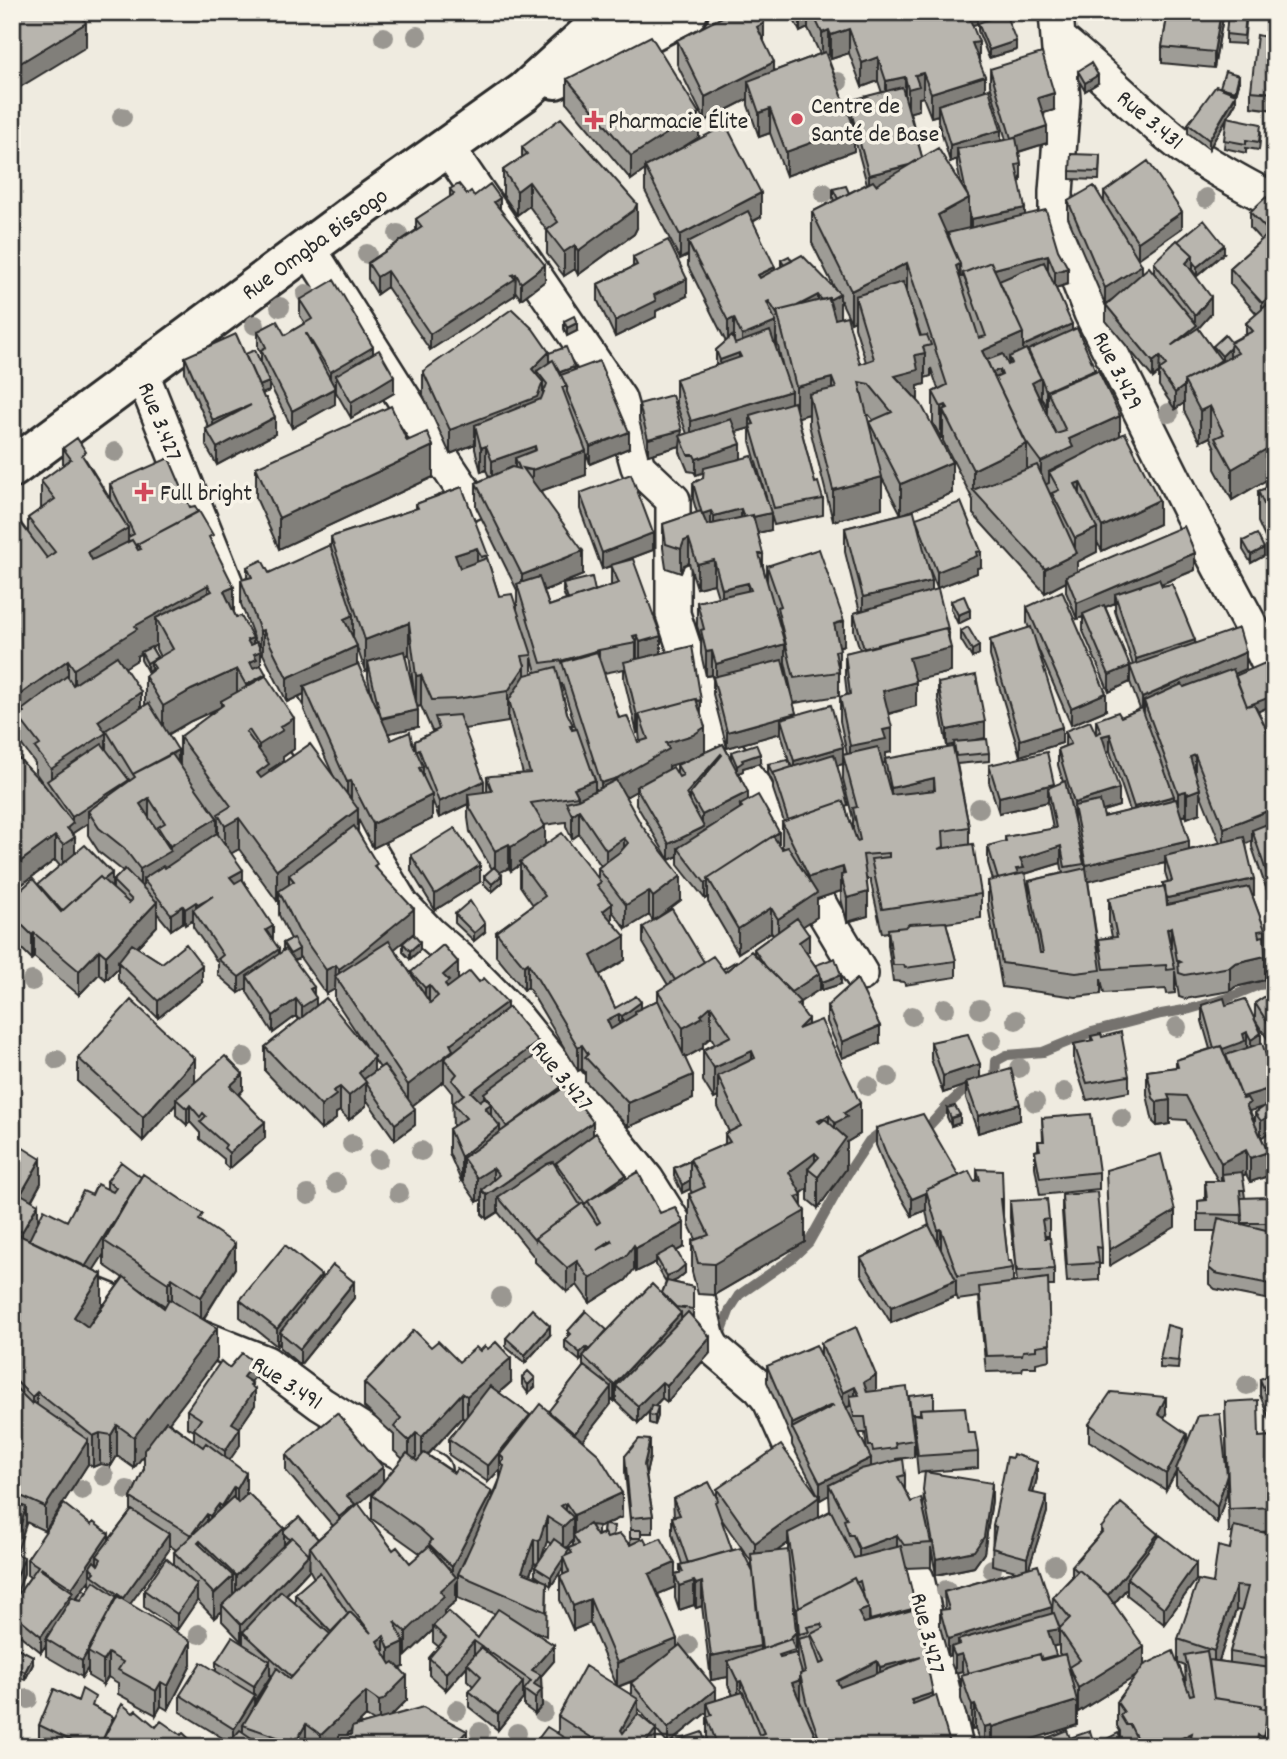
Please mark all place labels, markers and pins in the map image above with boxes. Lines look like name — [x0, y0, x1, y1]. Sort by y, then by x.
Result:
place label: Centre de Santé de Base — [811, 91, 939, 153]
place label: Pharmacie Élite — [608, 106, 748, 140]
marker: Centre de Santé de Base — [789, 111, 805, 127]
marker: Pharmacie Élite — [586, 112, 602, 128]
place label: Full bright — [160, 478, 252, 512]
marker: Full bright — [134, 482, 154, 502]

